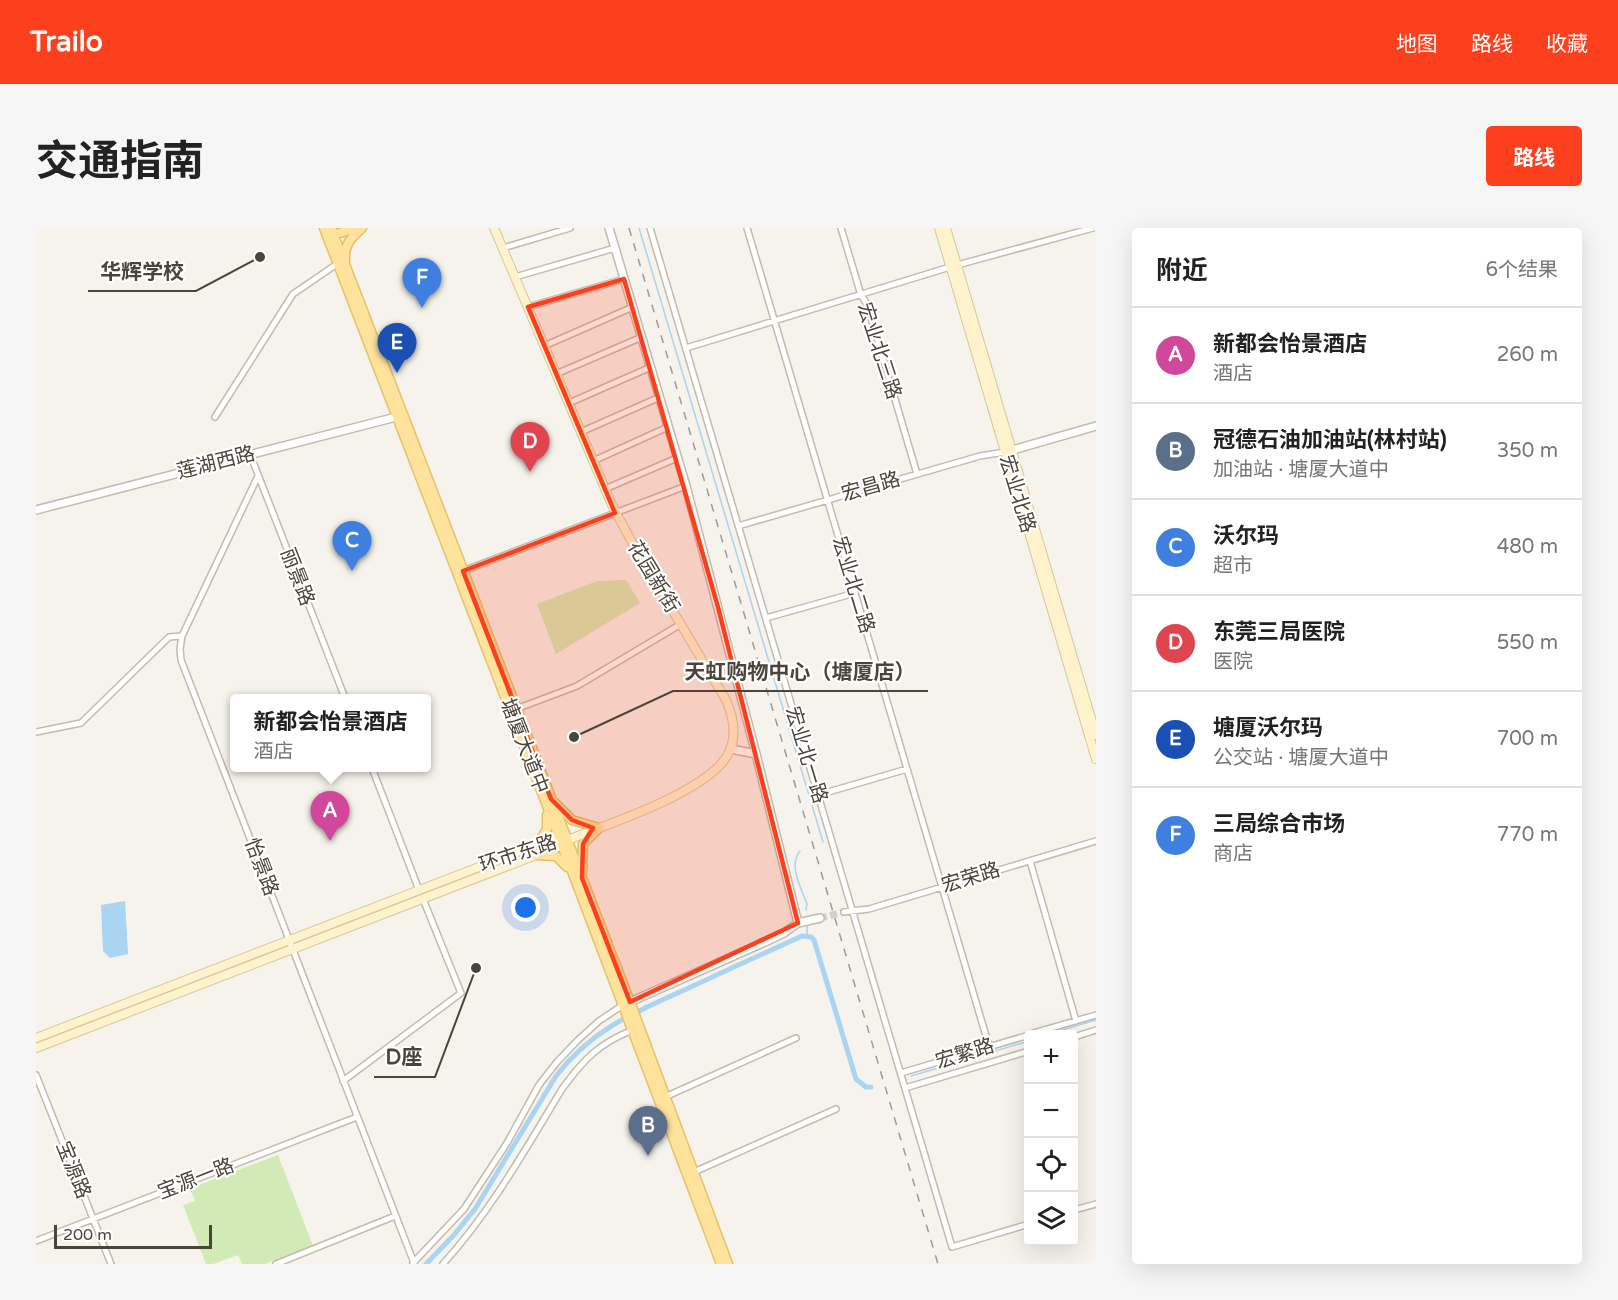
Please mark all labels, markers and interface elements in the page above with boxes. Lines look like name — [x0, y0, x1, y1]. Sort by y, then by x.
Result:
text: Trailo — [30, 25, 103, 59]
text: 地图 — [1396, 32, 1438, 57]
text: 路线 — [1471, 32, 1513, 57]
text: 收藏 — [1546, 32, 1588, 57]
button: 路线 — [1486, 126, 1582, 186]
text: 交通指南 — [36, 136, 204, 187]
callout: 华辉学校 — [88, 252, 196, 291]
text: 附近 — [1156, 255, 1208, 286]
text: 6个结果 — [1485, 258, 1558, 282]
pin: F — [402, 259, 442, 308]
text: 华辉学校 — [100, 260, 184, 285]
street label: 宏业北三路 — [852, 300, 906, 402]
pin: E — [378, 324, 416, 373]
text: 新都会怡景酒店 — [1213, 331, 1367, 357]
text: A — [1168, 343, 1183, 367]
text: 260 m — [1497, 343, 1558, 367]
text: 酒店 — [1213, 362, 1253, 386]
pin: D — [510, 422, 550, 472]
text: 冠德石油加油站(林村站) — [1213, 427, 1447, 453]
text: B — [1169, 439, 1182, 463]
text: 350 m — [1497, 439, 1558, 463]
street label: 莲湖西路 — [174, 442, 258, 484]
street label: 宏业北路 — [994, 452, 1040, 536]
text: 加油站 · 塘厦大道中 — [1213, 458, 1389, 482]
street label: 宏昌路 — [839, 467, 903, 507]
pin: C — [332, 522, 372, 571]
text: 沃尔玛 — [1213, 523, 1279, 549]
street label: 宏业北二路 — [827, 534, 879, 636]
text: C — [1169, 535, 1182, 559]
text: 480 m — [1497, 535, 1558, 559]
street label: 花园新街 — [622, 537, 684, 617]
street label: 丽景路 — [275, 545, 319, 609]
text: 超市 — [1213, 554, 1253, 578]
text: 东莞三局医院 — [1213, 619, 1345, 645]
text: D — [1168, 631, 1183, 655]
text: 550 m — [1497, 631, 1558, 655]
text: 医院 — [1213, 650, 1253, 674]
callout: 天虹购物中心（塘厦店） — [673, 652, 928, 691]
text: 天虹购物中心（塘厦店） — [685, 660, 916, 685]
popup — [230, 694, 431, 772]
street label: 塘厦大道中 — [495, 695, 553, 797]
street label: 宏业北一路 — [780, 704, 832, 806]
text: 新都会怡景酒店 — [253, 709, 408, 735]
text: 塘厦沃尔玛 — [1213, 715, 1323, 741]
text: E — [1169, 727, 1182, 751]
text: 700 m — [1497, 727, 1558, 751]
text: 酒店 — [253, 740, 293, 764]
text: 公交站 · 塘厦大道中 — [1213, 746, 1389, 770]
pin: A — [310, 792, 350, 841]
text: 三局综合市场 — [1213, 811, 1345, 837]
text: F — [1169, 823, 1182, 847]
text: 770 m — [1497, 823, 1558, 847]
street label: 环市东路 — [476, 830, 560, 878]
street label: 怡景路 — [239, 835, 283, 899]
text: 商店 — [1213, 842, 1253, 866]
street label: 宏荣路 — [939, 858, 1003, 898]
your location — [511, 893, 540, 922]
map controls — [1024, 1030, 1078, 1246]
button: + — [1024, 1030, 1078, 1084]
street label: 宏繁路 — [933, 1034, 997, 1074]
callout: D座 — [374, 1038, 435, 1077]
text: D座 — [386, 1045, 422, 1070]
button: − — [1024, 1084, 1078, 1138]
pin: B — [628, 1106, 668, 1156]
street label: 宝源路 — [51, 1138, 95, 1202]
button: locate — [1024, 1138, 1078, 1192]
street label: 宝源一路 — [154, 1153, 238, 1205]
button: layers — [1024, 1192, 1078, 1246]
scale bar — [54, 1222, 212, 1250]
text: 200 m — [63, 1225, 112, 1245]

